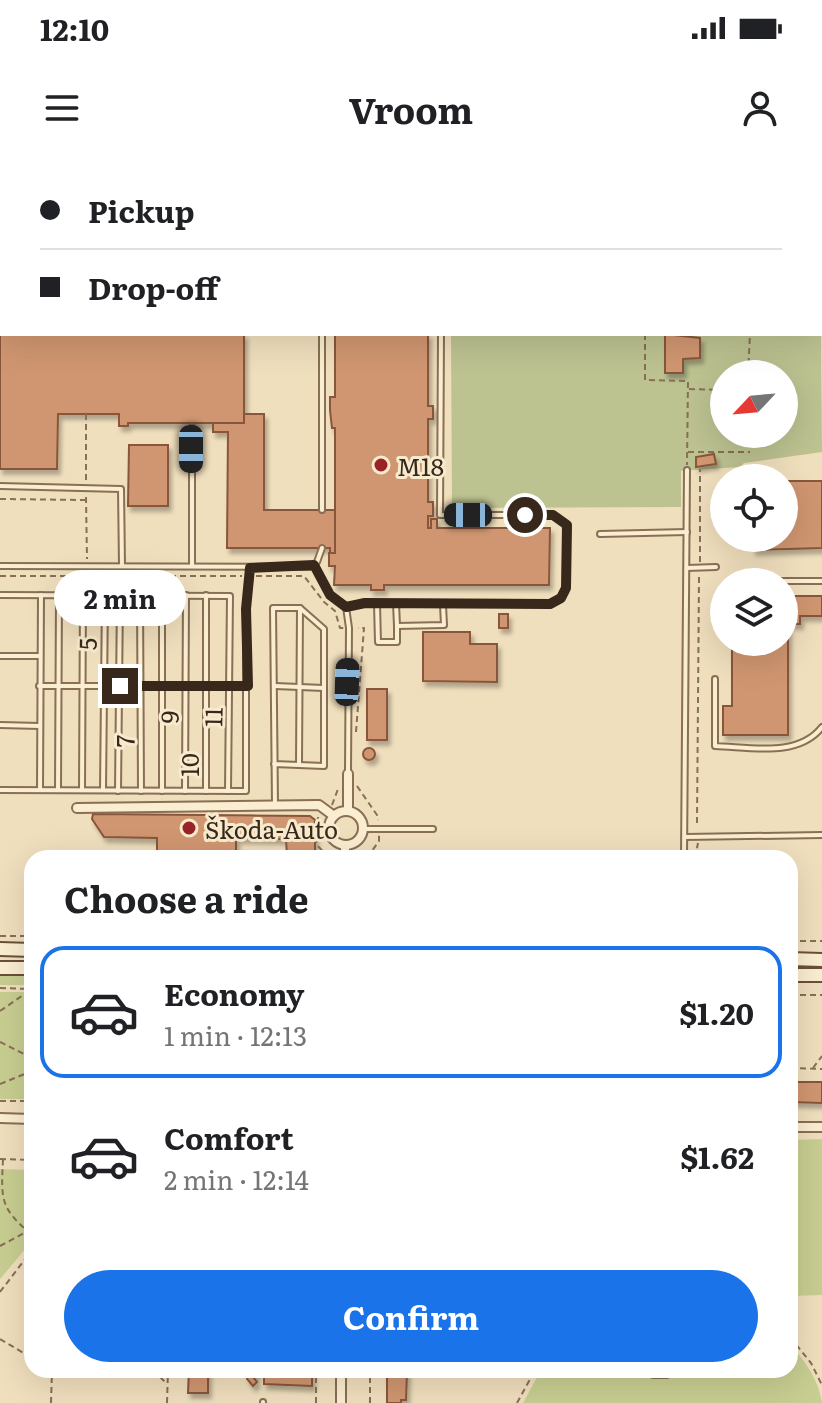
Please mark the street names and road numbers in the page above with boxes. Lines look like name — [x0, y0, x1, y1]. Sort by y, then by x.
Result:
street label: 5 — [68, 638, 104, 650]
street label: 11 — [194, 707, 230, 727]
street label: 9 — [150, 710, 186, 724]
street label: 7 — [106, 735, 141, 747]
street label: 10 — [171, 753, 206, 777]

